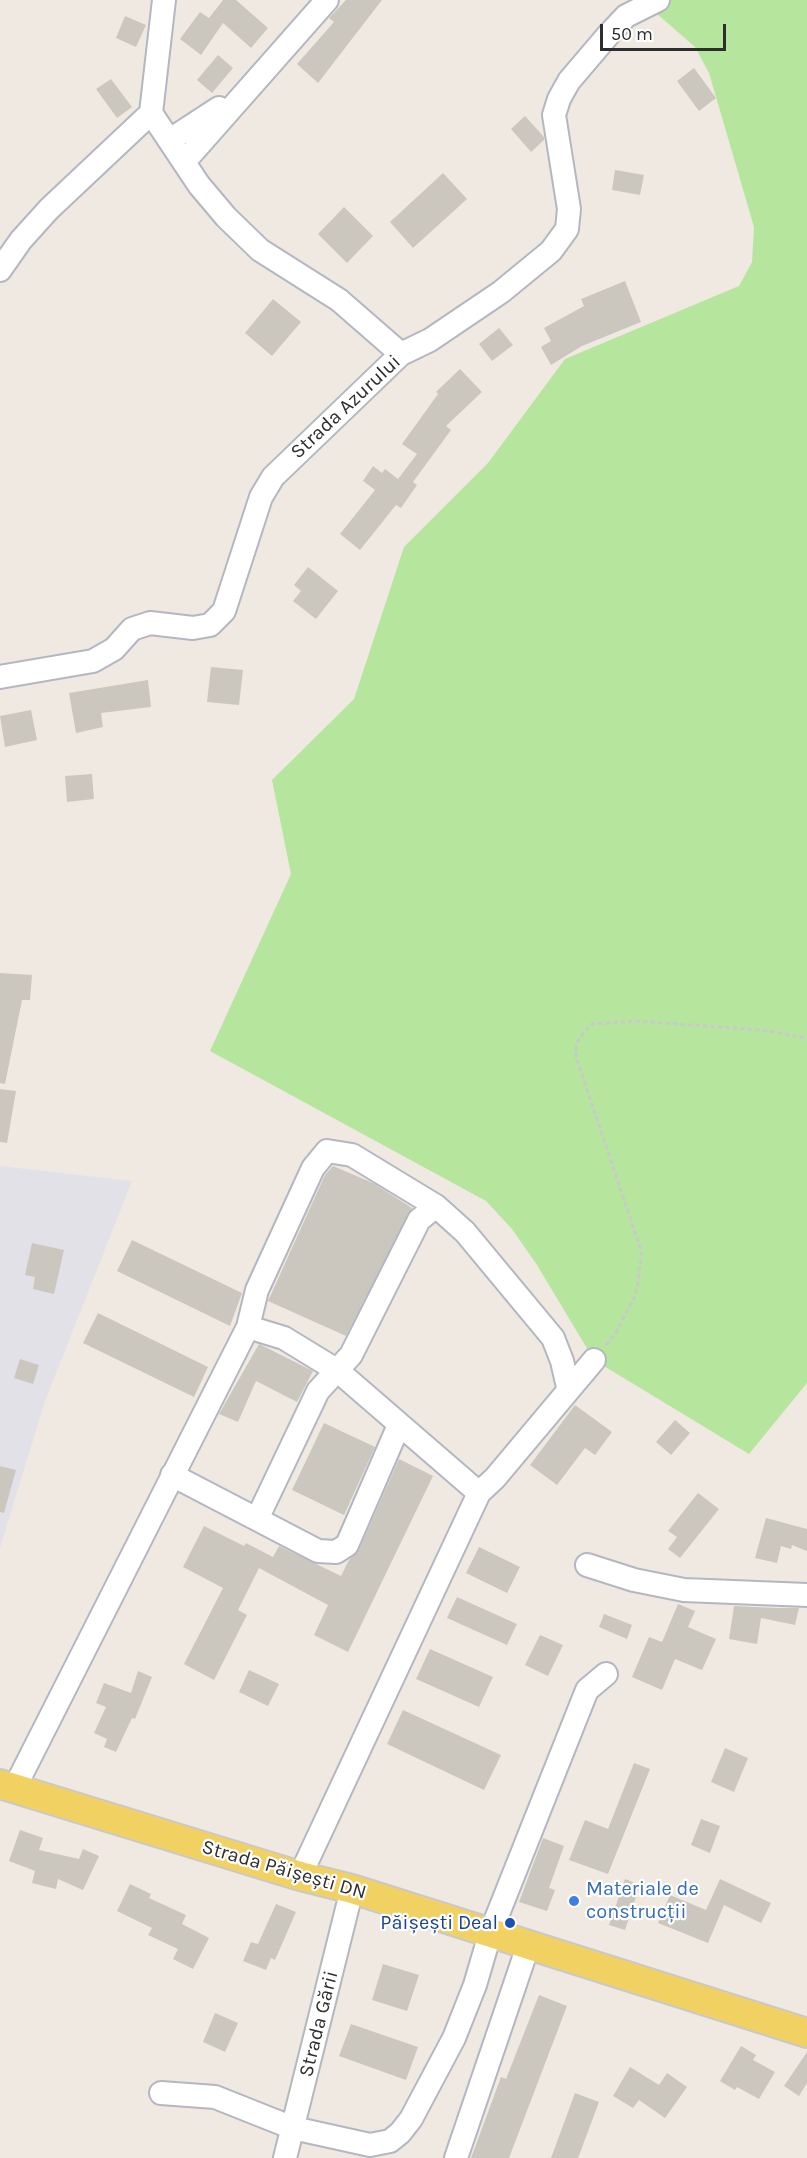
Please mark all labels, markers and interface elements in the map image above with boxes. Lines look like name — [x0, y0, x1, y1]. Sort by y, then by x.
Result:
scale bar — [603, 12, 729, 50]
text: 50 m — [611, 23, 653, 45]
street label: Strada Azurului — [286, 350, 406, 464]
street label: Strada Păișești DN — [199, 1835, 369, 1905]
place label: Materiale de construcții — [586, 1877, 699, 1924]
marker: Materiale de construcții — [567, 1894, 581, 1908]
place label: Păișești Deal — [380, 1911, 498, 1935]
marker: Păișești Deal — [503, 1916, 517, 1930]
street label: Strada Gării — [294, 1968, 344, 2080]

